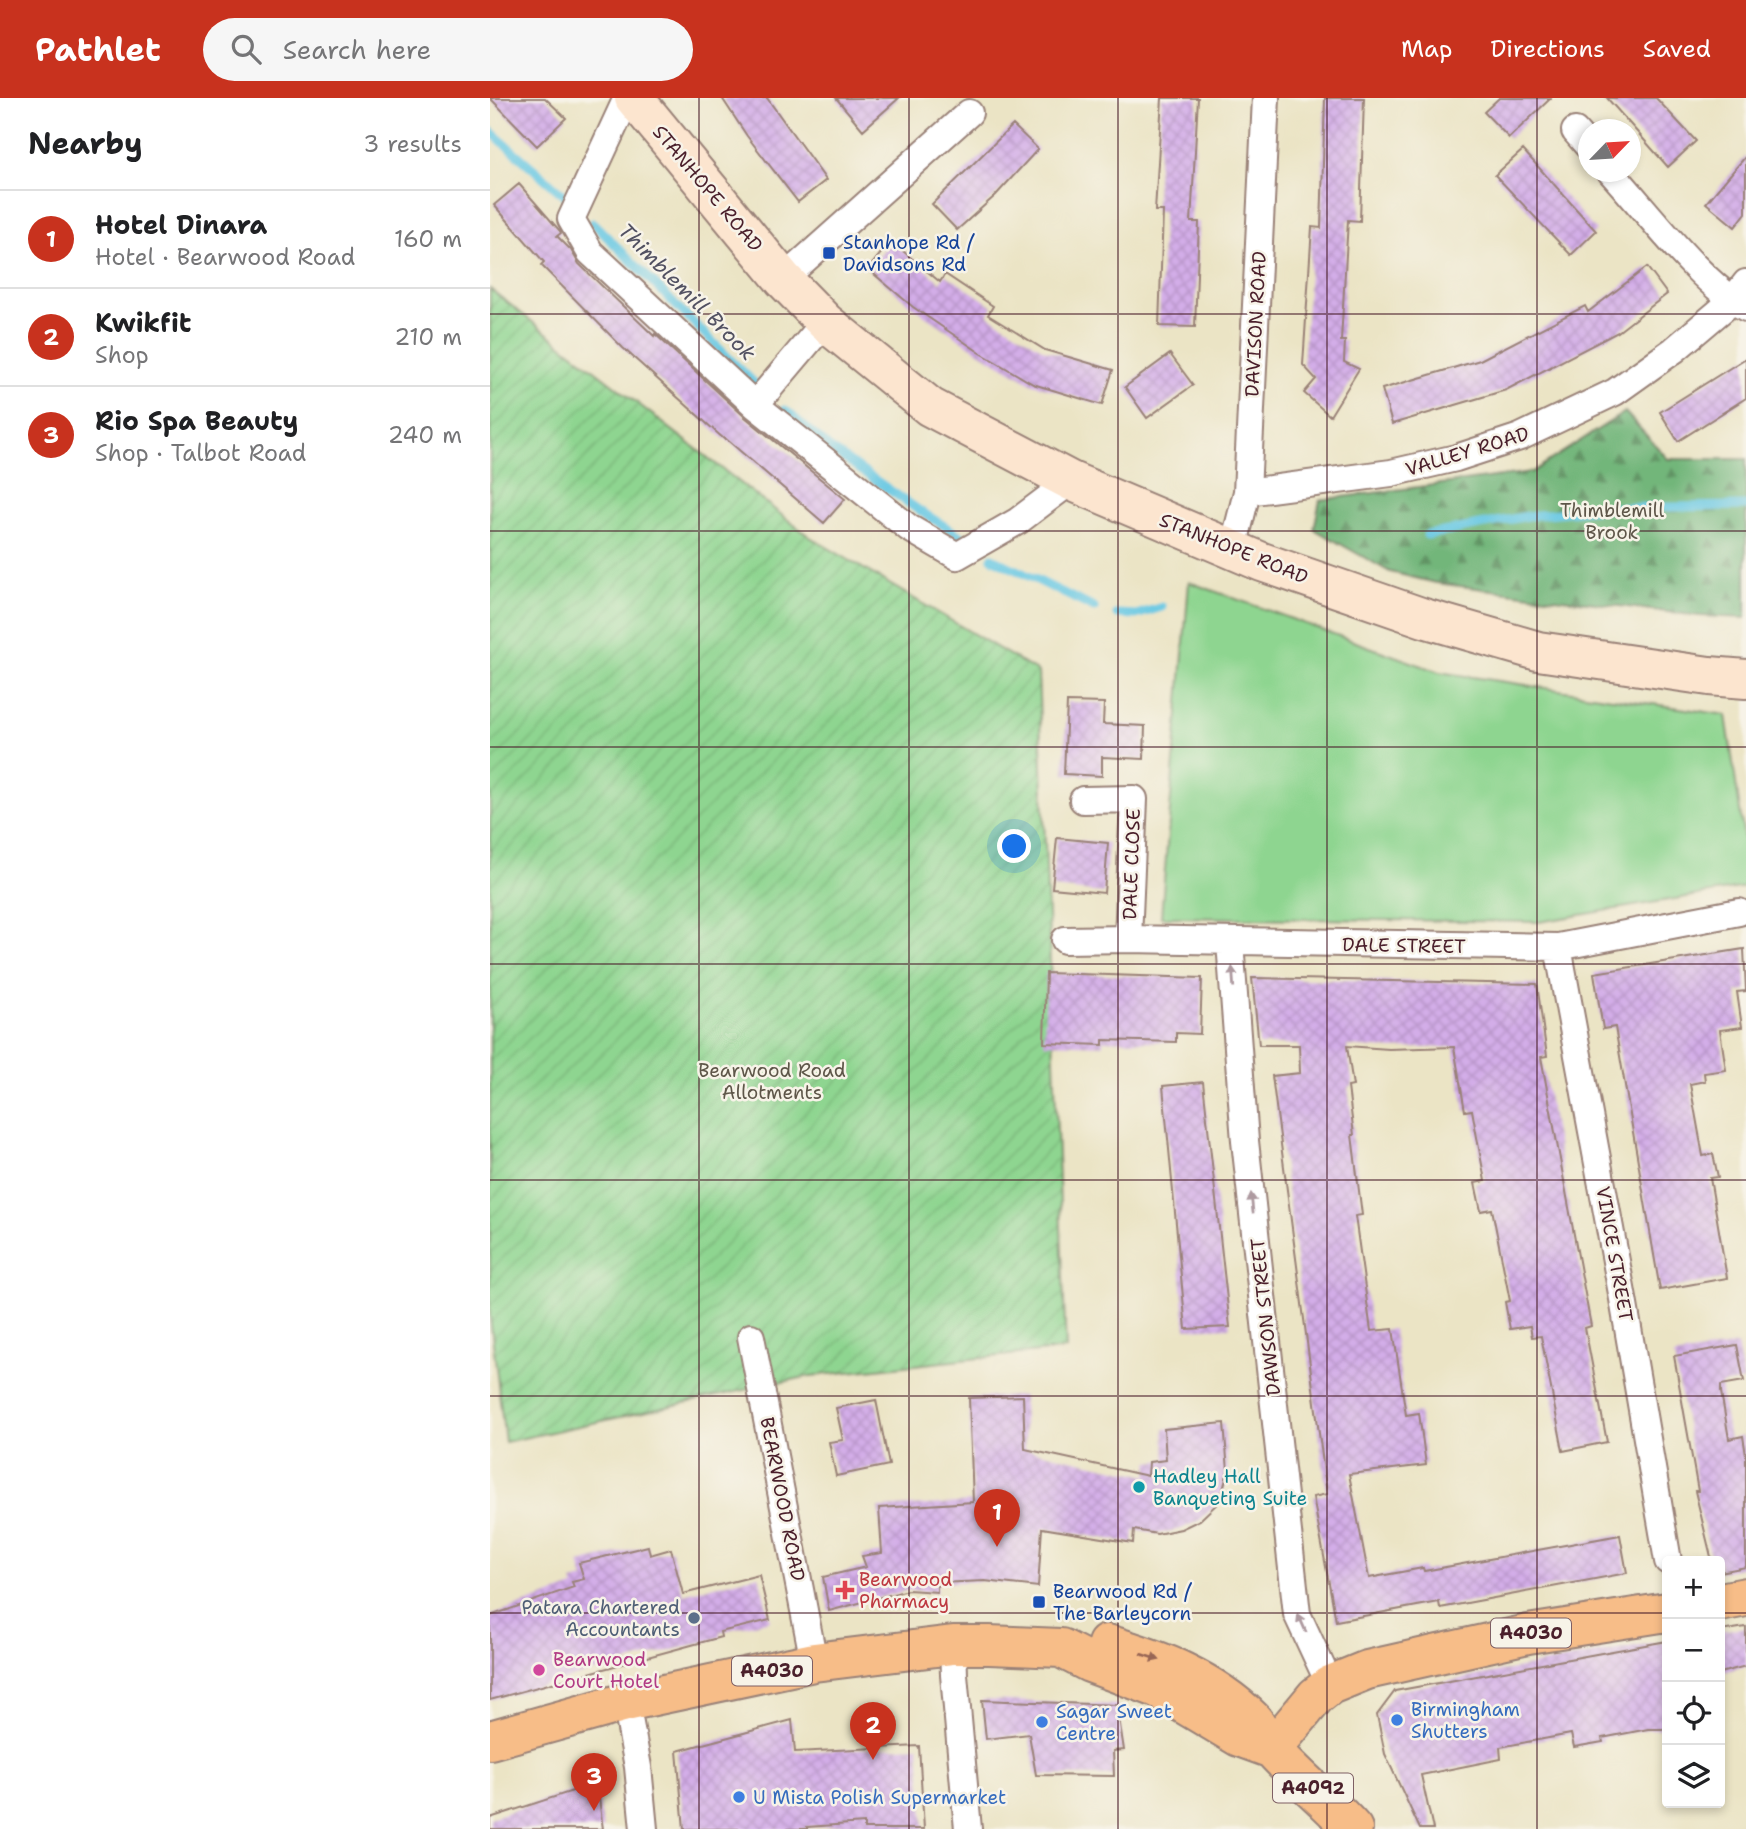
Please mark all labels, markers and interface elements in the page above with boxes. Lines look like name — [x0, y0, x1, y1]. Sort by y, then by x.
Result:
search box — [203, 18, 693, 81]
text: Pathlet — [35, 27, 161, 72]
icon: search — [227, 30, 265, 68]
text: Search here — [283, 32, 431, 67]
text: Map — [1401, 33, 1452, 65]
text: Directions — [1490, 33, 1605, 65]
text: Saved — [1643, 33, 1711, 65]
north arrow — [1578, 119, 1641, 182]
street label: STANHOPE ROAD — [647, 120, 768, 257]
text: Nearby — [28, 123, 143, 164]
text: 3 results — [363, 129, 462, 159]
text: Hotel Dinara — [95, 207, 267, 242]
water label: Thimblemill Brook — [612, 217, 762, 367]
text: 1 — [46, 224, 56, 254]
text: 160 m — [394, 224, 462, 254]
place label: Stanhope Rd / Davidsons Rd — [843, 230, 976, 277]
text: Hotel · Bearwood Road — [95, 242, 355, 272]
marker: Stanhope Rd / Davidsons Rd — [821, 245, 837, 261]
street label: DAVISON ROAD — [1239, 251, 1272, 397]
text: Kwikfit — [95, 305, 191, 340]
text: 2 — [43, 322, 59, 352]
text: 210 m — [394, 322, 462, 352]
text: Shop — [95, 340, 149, 370]
text: Rio Spa Beauty — [95, 403, 298, 438]
text: 3 — [43, 420, 59, 450]
text: 240 m — [388, 420, 462, 450]
street label: VALLEY ROAD — [1402, 421, 1532, 482]
text: Shop · Talbot Road — [95, 438, 306, 468]
park label: Thimblemill Brook — [1560, 498, 1664, 545]
street label: STANHOPE ROAD — [1156, 507, 1312, 590]
street label: DALE CLOSE — [1117, 808, 1146, 920]
your location — [997, 829, 1031, 863]
street label: DALE STREET — [1342, 932, 1466, 959]
one-way arrow — [1227, 965, 1238, 987]
park label: Bearwood Road Allotments — [698, 1058, 846, 1105]
street label: VINCE STREET — [1590, 1185, 1639, 1324]
one-way arrow — [1246, 1192, 1257, 1214]
street label: DAWSON STREET — [1245, 1237, 1286, 1397]
street label: BEARWOOD ROAD — [754, 1415, 811, 1583]
place label: Hadley Hall Banqueting Suite — [1153, 1464, 1307, 1511]
marker: Hadley Hall Banqueting Suite — [1131, 1479, 1147, 1495]
pin: 1 — [974, 1489, 1020, 1547]
map controls — [1662, 1556, 1725, 1808]
button: + — [1662, 1556, 1725, 1619]
place label: Bearwood Pharmacy — [859, 1567, 952, 1614]
place label: Bearwood Rd / The Barleycorn — [1053, 1579, 1193, 1626]
marker: Bearwood Pharmacy — [837, 1582, 853, 1598]
marker: Bearwood Rd / The Barleycorn — [1031, 1594, 1047, 1610]
place label: Patara Chartered Accountants — [521, 1595, 680, 1642]
marker: Patara Chartered Accountants — [686, 1610, 702, 1626]
one-way arrow — [1296, 1613, 1308, 1633]
road number: A4030 — [1491, 1618, 1571, 1648]
button: − — [1662, 1619, 1725, 1682]
place label: Bearwood Court Hotel — [553, 1647, 659, 1694]
one-way arrow — [1140, 1653, 1161, 1663]
road number: A4030 — [732, 1656, 812, 1686]
marker: Bearwood Court Hotel — [531, 1662, 547, 1678]
button: locate — [1662, 1682, 1725, 1745]
place label: Birmingham Shutters — [1411, 1697, 1520, 1744]
place label: Sagar Sweet Centre — [1056, 1699, 1172, 1746]
pin: 2 — [850, 1702, 896, 1760]
marker: Birmingham Shutters — [1389, 1712, 1405, 1728]
marker: Sagar Sweet Centre — [1034, 1714, 1050, 1730]
button: layers — [1662, 1745, 1725, 1808]
pin: 3 — [571, 1753, 617, 1811]
road number: A4092 — [1273, 1773, 1353, 1802]
place label: U Mista Polish Supermarket — [753, 1785, 1006, 1810]
marker: U Mista Polish Supermarket — [731, 1789, 747, 1805]

